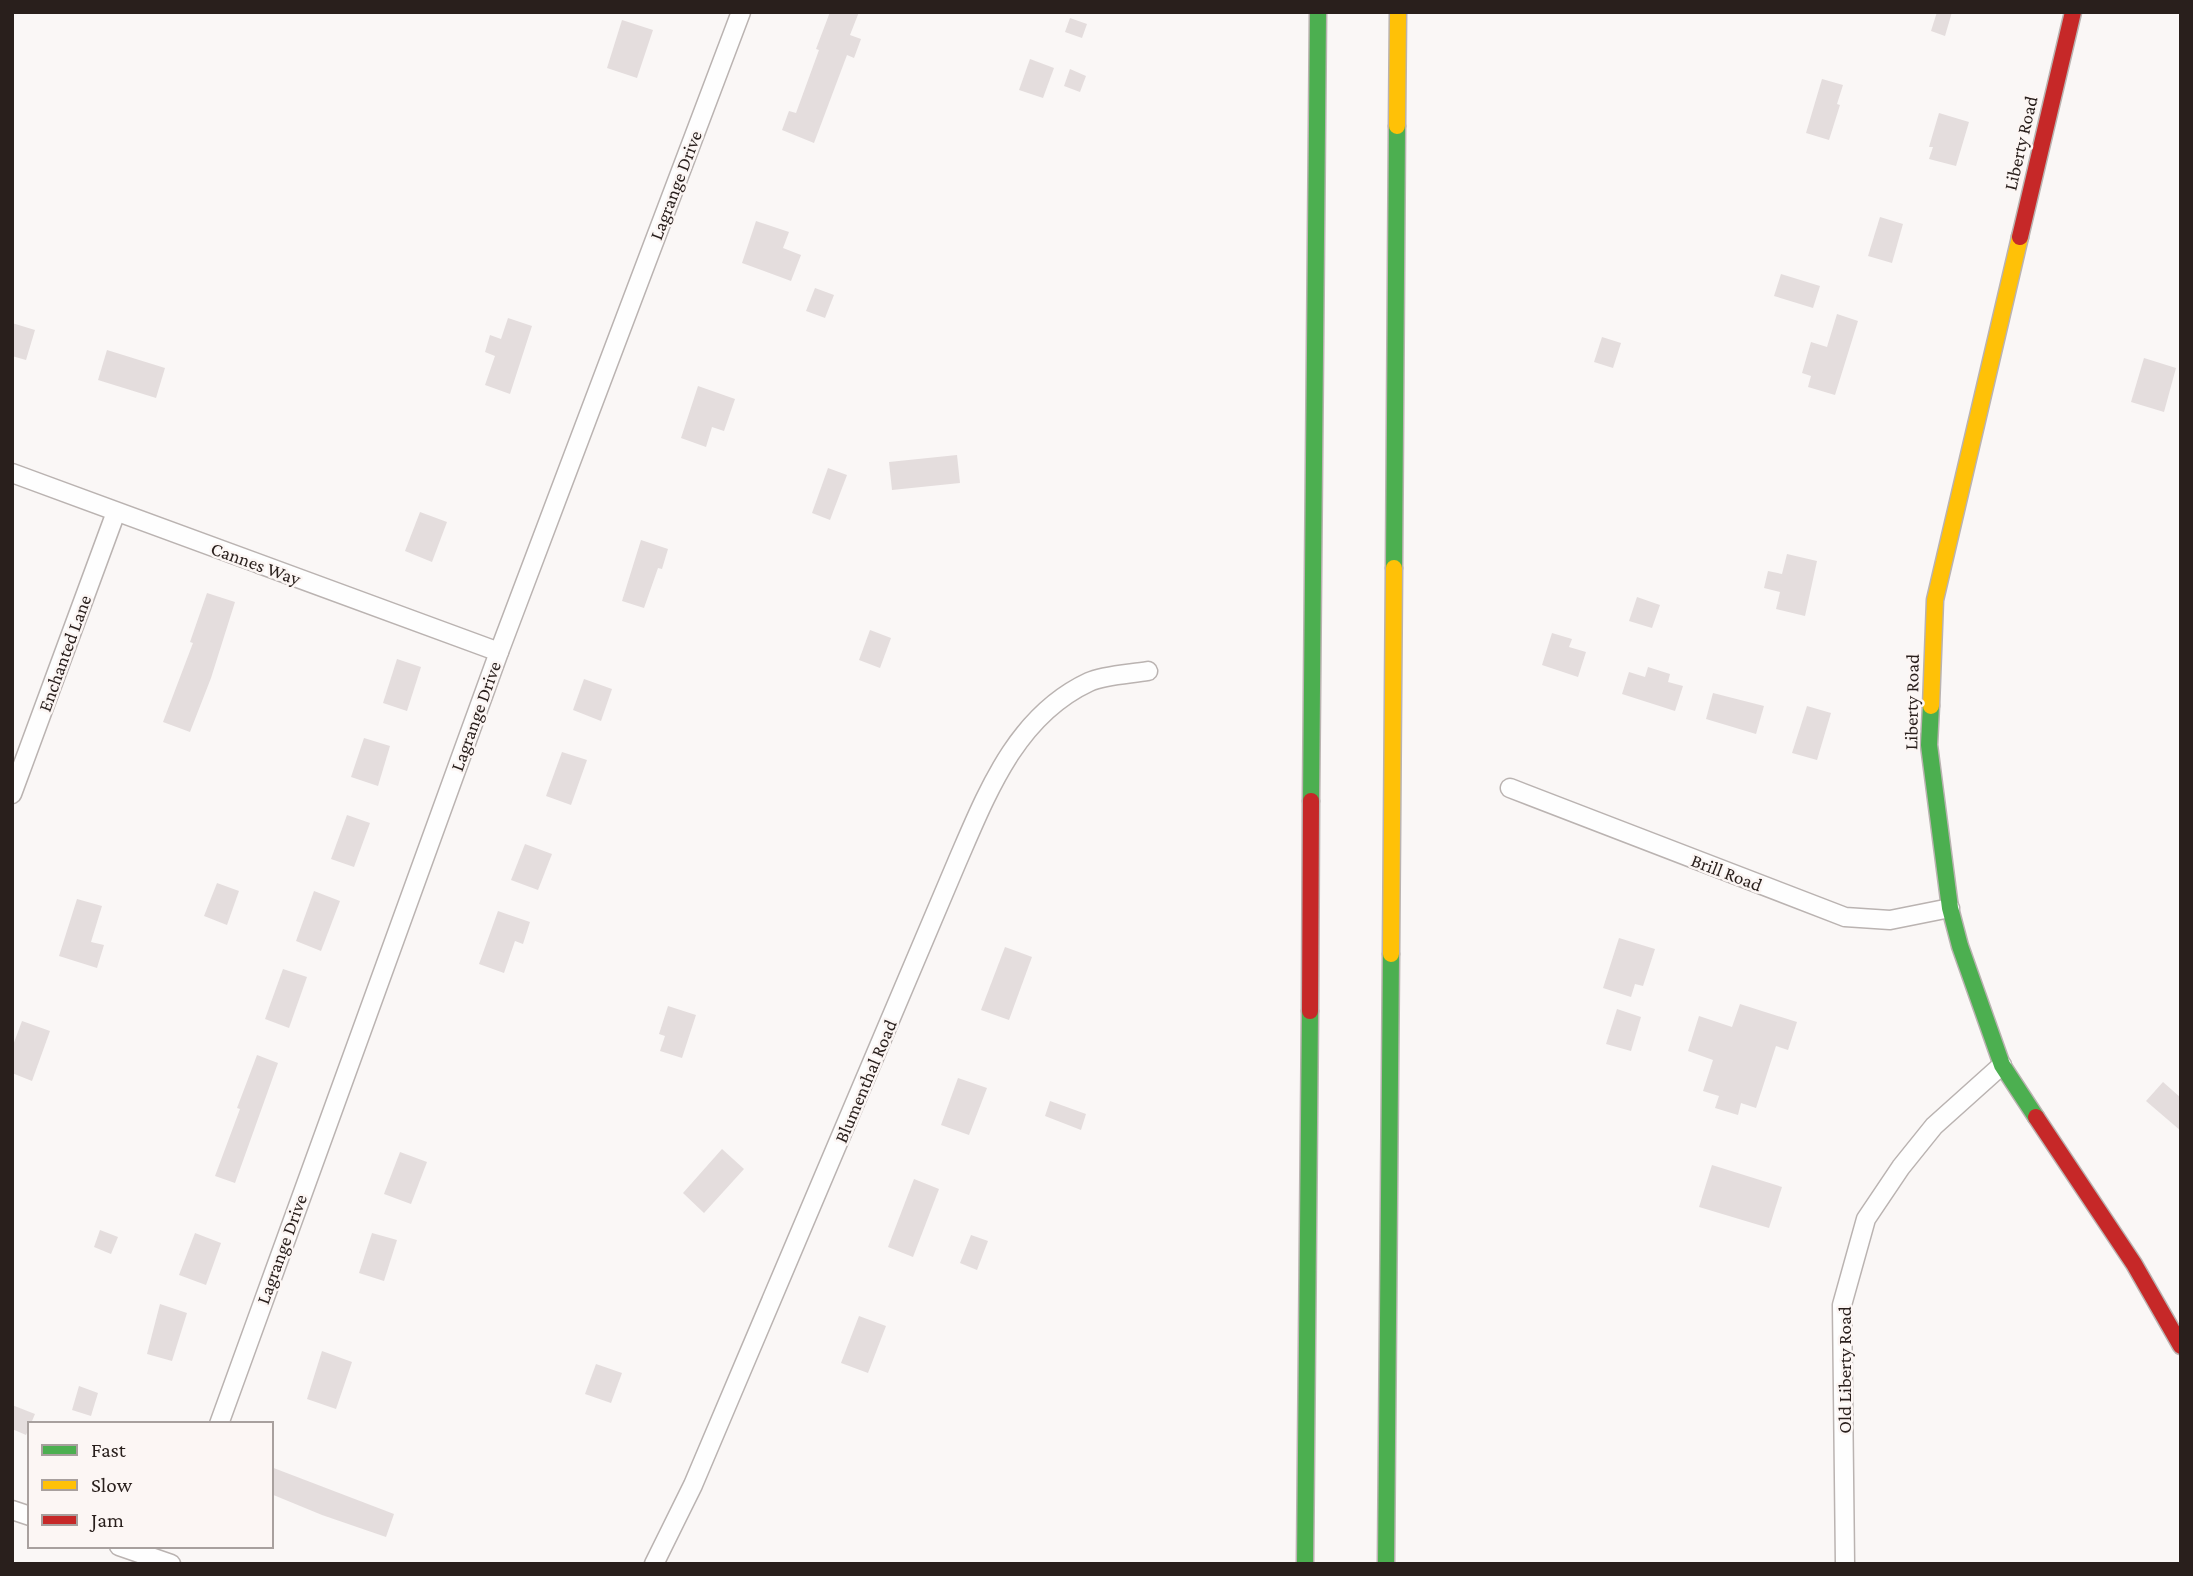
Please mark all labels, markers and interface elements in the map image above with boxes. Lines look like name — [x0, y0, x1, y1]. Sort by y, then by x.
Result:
street label: Liberty Road — [1999, 94, 2042, 192]
street label: Lagrange Drive — [645, 128, 706, 243]
street label: Cannes Way — [208, 538, 304, 589]
street label: Enchanted Lane — [34, 592, 95, 714]
street label: Liberty Road — [1900, 654, 1923, 750]
street label: Lagrange Drive — [446, 658, 505, 774]
street label: Brill Road — [1688, 849, 1765, 896]
street label: Blumenthal Road — [830, 1016, 901, 1146]
street label: Lagrange Drive — [252, 1191, 311, 1307]
street label: Old Liberty Road — [1834, 1306, 1855, 1434]
legend — [28, 1422, 273, 1548]
text: Fast — [91, 1438, 127, 1462]
text: Slow — [91, 1473, 133, 1497]
text: Jam — [89, 1508, 124, 1532]

